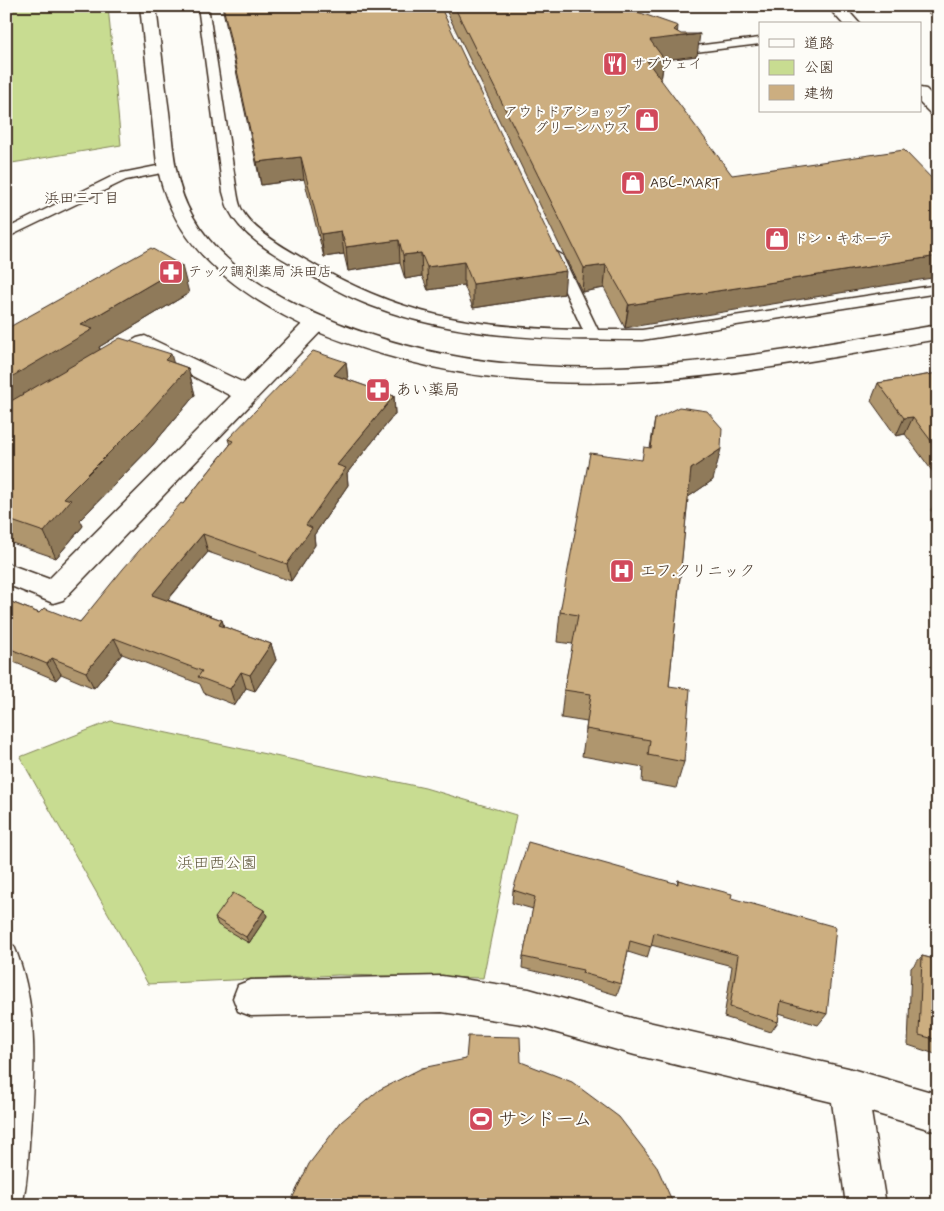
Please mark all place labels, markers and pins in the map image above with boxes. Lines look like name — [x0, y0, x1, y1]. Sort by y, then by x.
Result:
restaurant icon: サブウェイ — [602, 51, 628, 77]
place label: サブウェイ — [632, 55, 702, 73]
place label: アウトドアショップ グリーンハウス — [504, 103, 630, 137]
shop icon: アウトドアショップ グリーンハウス — [634, 107, 660, 133]
shop icon: ABC-MART — [620, 170, 646, 196]
place label: ABC-MART — [650, 174, 721, 192]
shop icon: ドン・キホーテ — [764, 226, 790, 252]
place label: ドン・キホーテ — [794, 230, 892, 248]
pharmacy icon: テック調剤薬局 浜田店 — [158, 259, 184, 285]
place label: テック調剤薬局 浜田店 — [188, 263, 332, 281]
pharmacy icon: あい薬局 — [365, 377, 391, 403]
place label: あい薬局 — [396, 380, 460, 401]
hospital icon: エフ.クリニック — [609, 558, 635, 584]
place label: エフ.クリニック — [640, 561, 755, 582]
sports icon: サンドーム — [468, 1106, 494, 1132]
place label: サンドーム — [498, 1107, 592, 1132]

